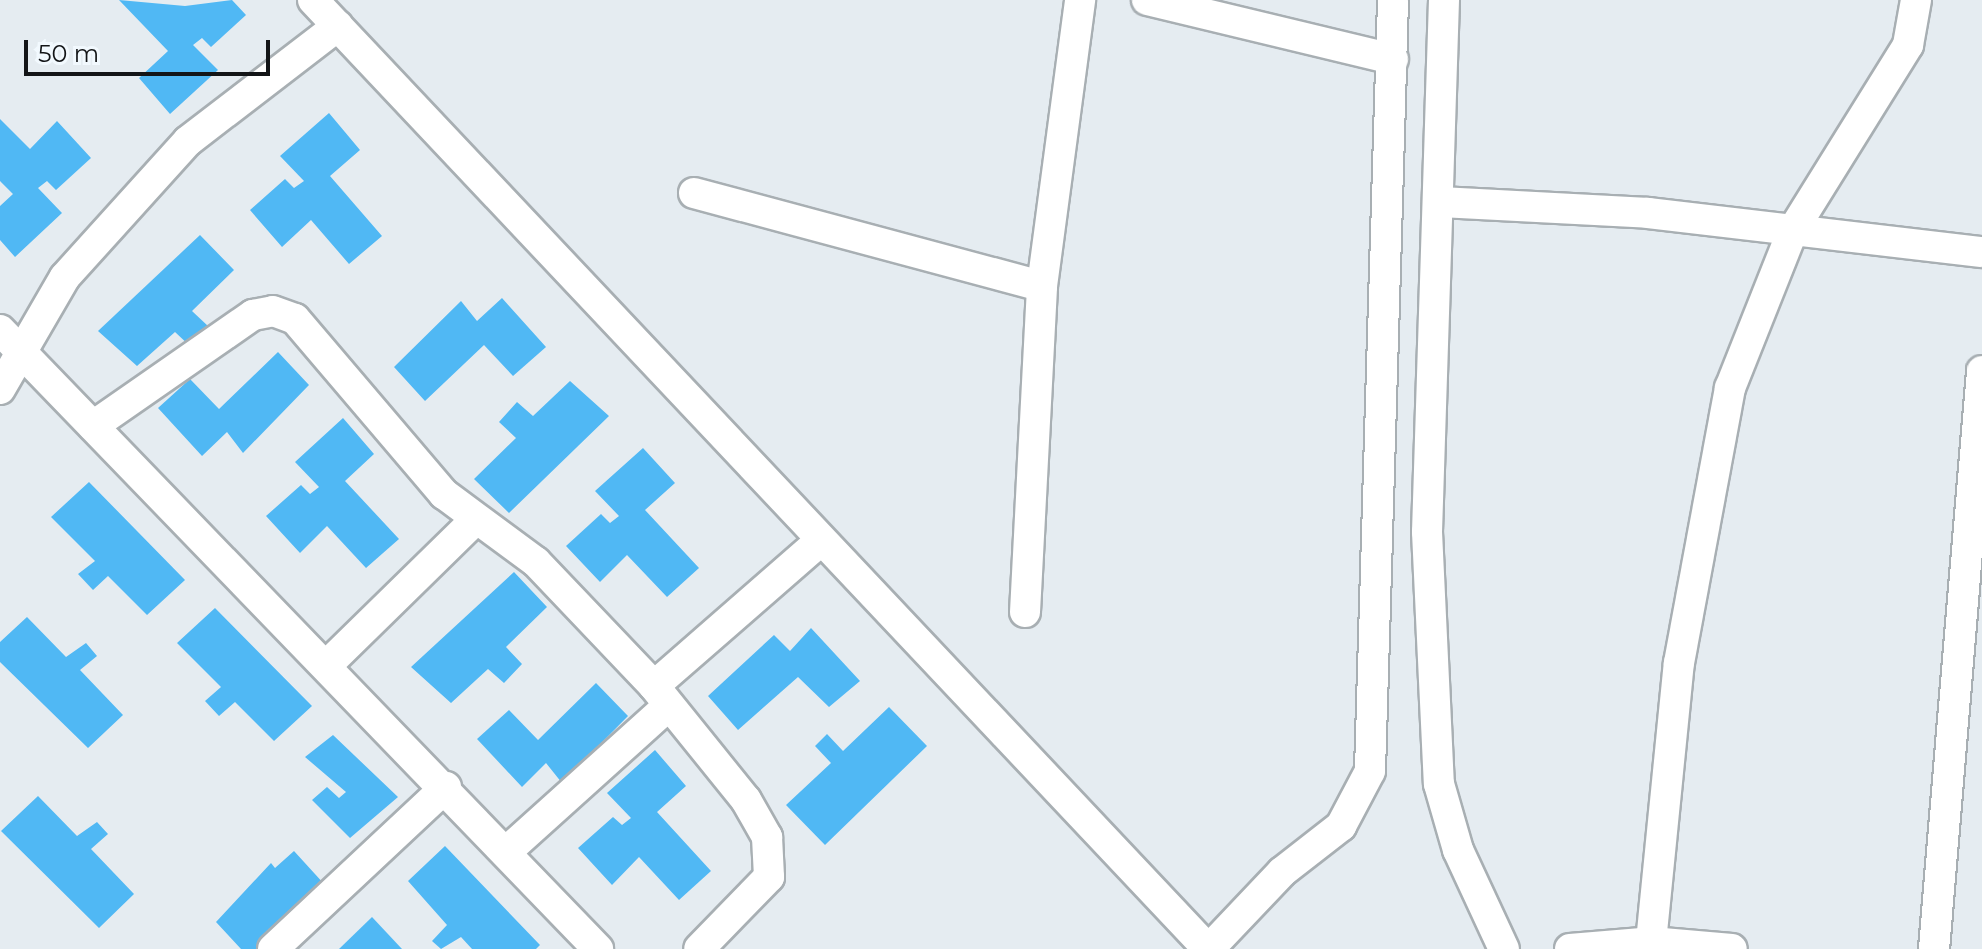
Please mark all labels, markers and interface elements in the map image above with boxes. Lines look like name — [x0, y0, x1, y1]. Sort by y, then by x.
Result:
scale bar — [28, 24, 274, 74]
text: 50 m — [38, 39, 99, 68]

